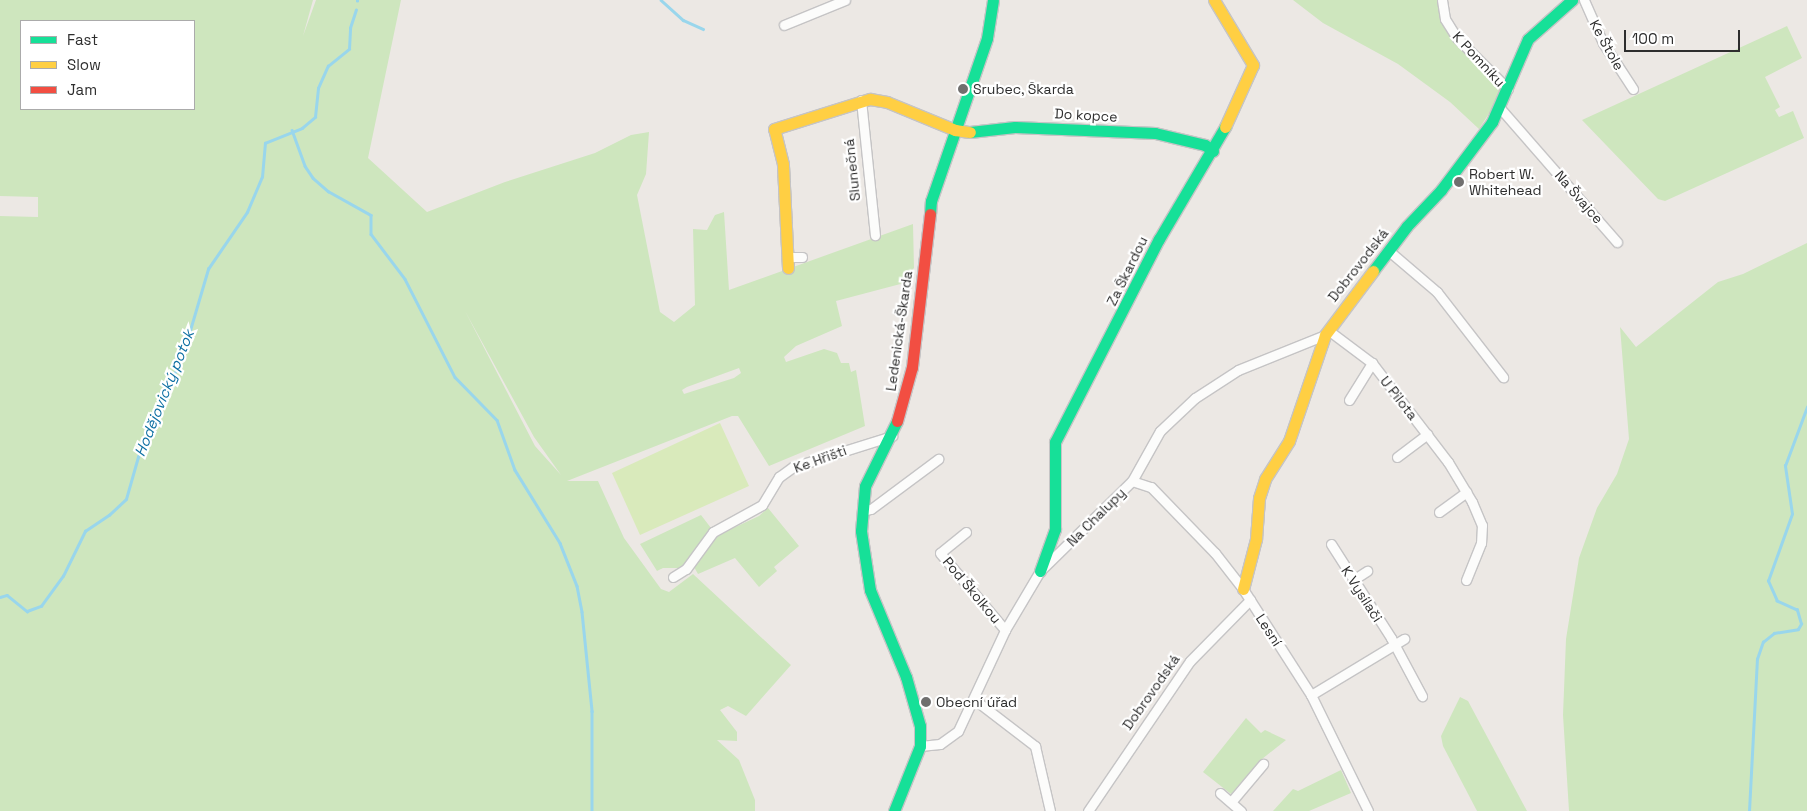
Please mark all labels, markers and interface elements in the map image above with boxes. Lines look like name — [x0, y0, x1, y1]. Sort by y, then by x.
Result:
street label: Ke Štole — [1586, 17, 1628, 73]
legend — [20, 20, 195, 110]
scale bar — [1627, 20, 1743, 52]
street label: K Pomníku — [1449, 28, 1509, 90]
text: 100 m — [1632, 29, 1674, 48]
text: Fast — [67, 30, 98, 49]
text: Slow — [67, 55, 101, 74]
text: Jam — [67, 80, 97, 99]
place label: Srubec, Škarda — [973, 81, 1074, 97]
marker: Srubec, Škarda — [957, 83, 969, 95]
street label: Do kopce — [1054, 105, 1118, 125]
street label: Slunečná — [840, 138, 864, 202]
place label: Robert W. Whitehead — [1469, 166, 1541, 198]
street label: Na Švajce — [1551, 167, 1607, 227]
marker: Robert W. Whitehead — [1453, 176, 1465, 188]
street label: Dobrovodská — [1324, 225, 1392, 305]
street label: Za Škardou — [1103, 234, 1151, 308]
street label: Ledenická-Škarda — [882, 270, 916, 392]
water label: Hodějovický potok — [130, 327, 198, 459]
street label: U Pilota — [1377, 373, 1421, 423]
street label: Ke Hřišti — [791, 442, 849, 476]
street label: Na Chalupy — [1063, 484, 1129, 550]
street label: Pod Školkou — [939, 553, 1005, 627]
street label: K Vysílači — [1338, 563, 1386, 625]
street label: Lesní — [1252, 611, 1286, 649]
street label: Dobrovodská — [1119, 651, 1183, 733]
place label: Obecní úřad — [936, 694, 1017, 710]
marker: Obecní úřad — [920, 696, 932, 708]

